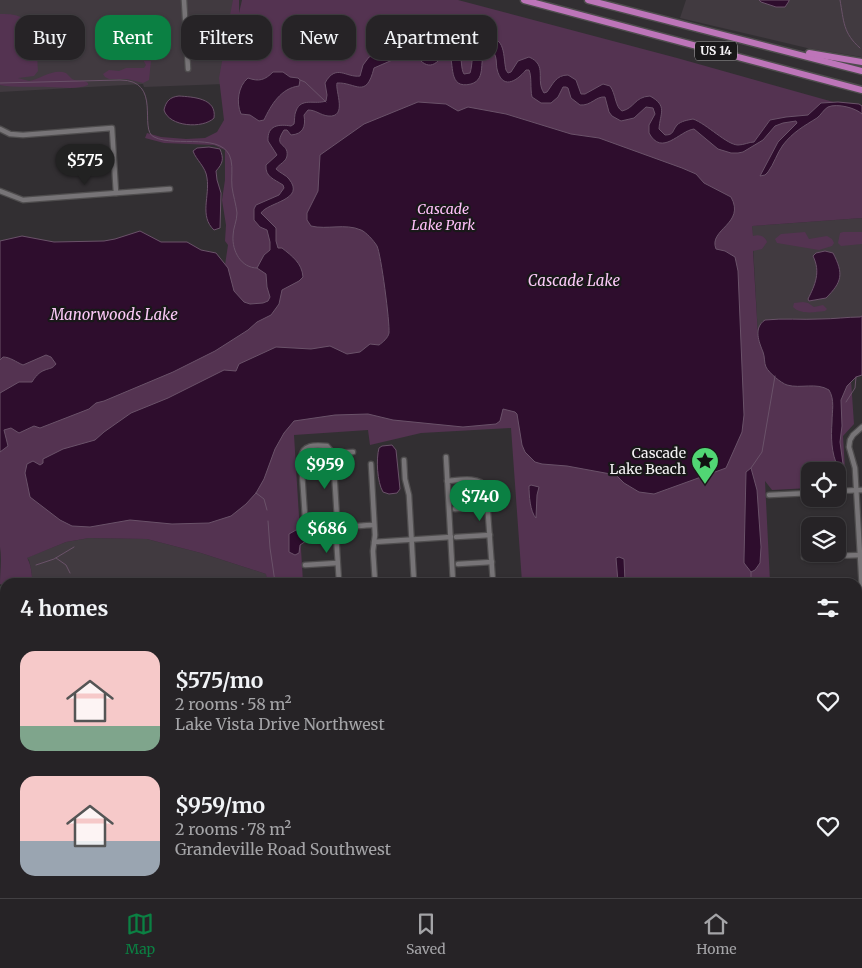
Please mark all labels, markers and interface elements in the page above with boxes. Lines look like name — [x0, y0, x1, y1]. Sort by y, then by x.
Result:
chip: Buy — [15, 15, 85, 60]
chip: Rent — [95, 15, 171, 60]
chip: Filters — [181, 15, 272, 60]
chip: New — [282, 15, 356, 60]
chip: Apartment — [366, 15, 497, 60]
road number: US 14 — [695, 41, 737, 60]
pin: $575 — [55, 144, 115, 186]
text: $575 — [67, 150, 103, 170]
park label: Cascade Lake Park — [411, 200, 475, 234]
water label: Cascade Lake — [528, 271, 621, 290]
water label: Manorwoods Lake — [49, 305, 178, 324]
place label: Cascade Lake Beach — [610, 444, 686, 478]
place icon: Cascade Lake Beach — [690, 446, 720, 485]
pin: $959 — [295, 448, 355, 490]
text: $959 — [306, 454, 344, 474]
map controls — [801, 462, 846, 562]
button: locate — [801, 462, 846, 507]
pin: $740 — [450, 480, 510, 522]
text: $740 — [461, 486, 499, 506]
pin: $686 — [297, 512, 357, 554]
button: layers — [801, 517, 846, 562]
text: $686 — [307, 518, 347, 538]
icon: filters — [814, 594, 842, 622]
text: 4 homes — [20, 595, 108, 622]
text: $575/mo — [175, 667, 263, 694]
icon: home — [60, 671, 120, 731]
icon: heart — [814, 687, 842, 715]
text: 2 rooms · 58 m² — [175, 694, 292, 714]
text: Lake Vista Drive Northwest — [175, 714, 385, 734]
text: $959/mo — [175, 792, 265, 819]
icon: home — [60, 796, 120, 856]
icon: heart — [814, 812, 842, 840]
text: 2 rooms · 78 m² — [175, 819, 291, 839]
text: Grandeville Road Southwest — [175, 839, 391, 859]
tab: Map — [125, 910, 155, 958]
tab: Saved — [406, 910, 446, 958]
tab: Home — [696, 910, 737, 958]

